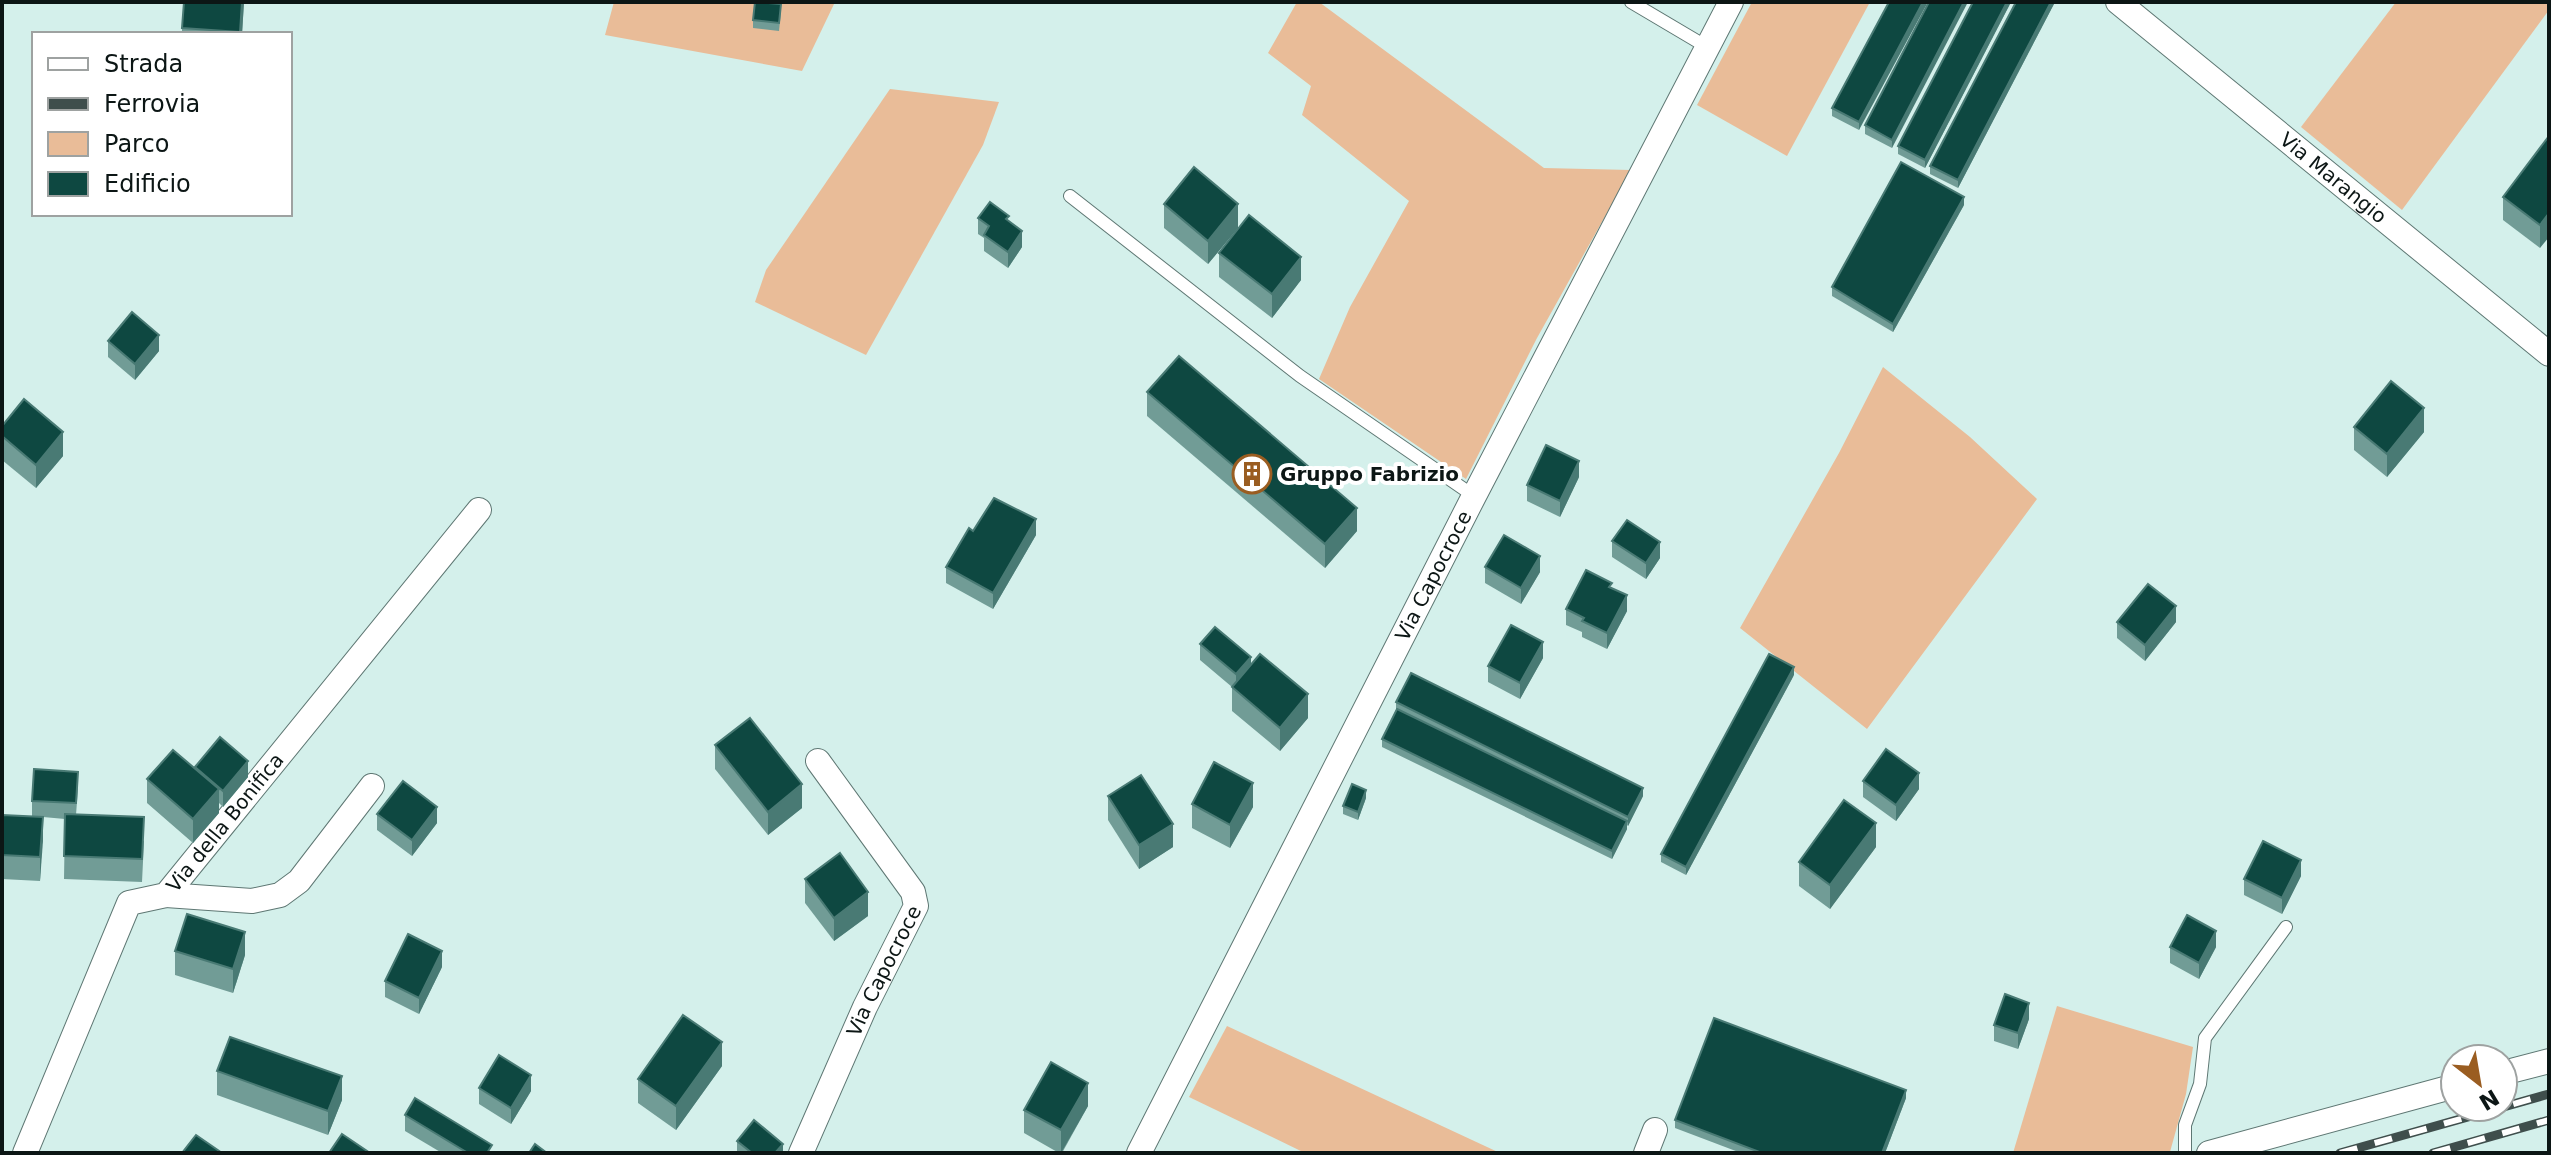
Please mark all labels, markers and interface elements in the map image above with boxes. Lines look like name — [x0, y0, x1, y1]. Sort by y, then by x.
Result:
legend — [32, 32, 292, 216]
text: Strada — [104, 50, 183, 78]
text: Ferrovia — [104, 90, 200, 118]
street label: Via Marangio — [2275, 127, 2392, 228]
text: Parco — [104, 130, 169, 158]
text: Edificio — [104, 170, 191, 198]
building icon: Gruppo Fabrizio — [1231, 453, 1273, 495]
place label: Gruppo Fabrizio — [1280, 462, 1459, 486]
street label: Via Capocroce — [1390, 507, 1477, 645]
street label: Via della Bonifica — [161, 748, 289, 897]
street label: Via Capocroce — [842, 902, 926, 1040]
north arrow — [2439, 1043, 2519, 1123]
text: N — [2475, 1084, 2503, 1115]

